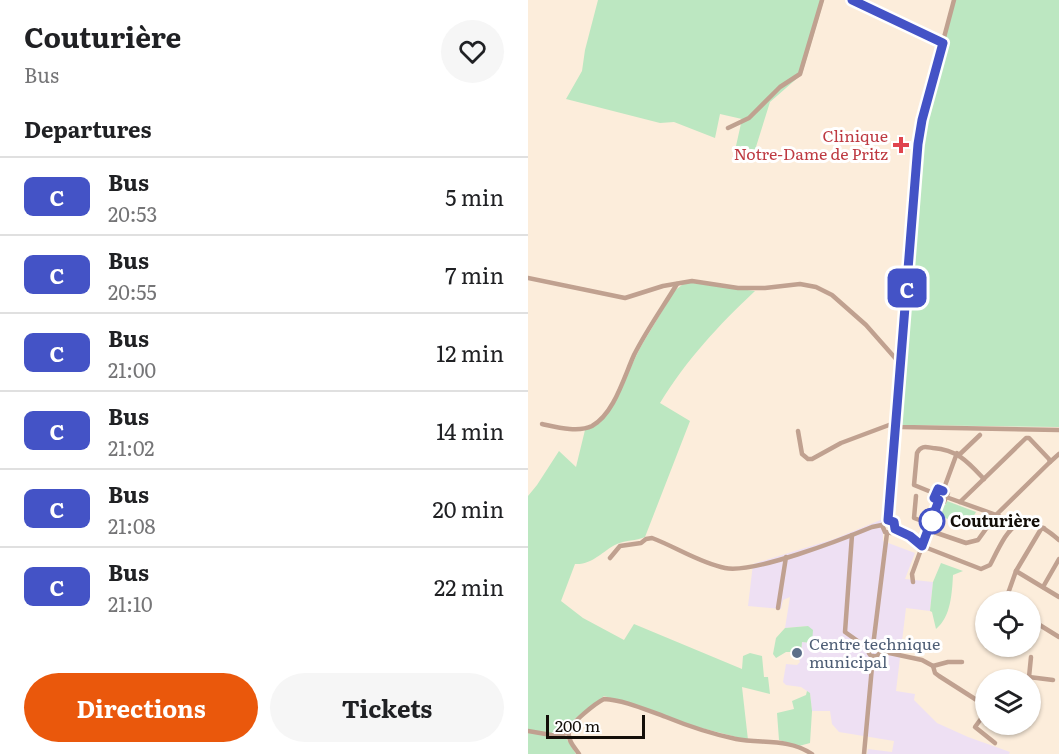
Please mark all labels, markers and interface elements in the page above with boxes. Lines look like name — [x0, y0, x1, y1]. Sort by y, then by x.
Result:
text: Couturière — [24, 15, 181, 57]
button: heart — [441, 20, 504, 83]
text: Bus — [24, 59, 59, 89]
text: Departures — [24, 112, 151, 145]
place label: Clinique Notre-Dame de Pritz — [734, 123, 888, 165]
marker: Clinique Notre-Dame de Pritz — [892, 136, 910, 154]
text: Bus — [108, 165, 149, 198]
text: 5 min — [445, 180, 504, 213]
text: C — [50, 181, 64, 212]
text: 20:53 — [108, 198, 157, 228]
text: Bus — [108, 243, 149, 276]
text: 7 min — [445, 258, 504, 291]
text: C — [50, 259, 64, 290]
line badge: C — [888, 268, 926, 308]
text: C — [900, 273, 914, 304]
text: 20:55 — [108, 276, 157, 306]
text: Bus — [108, 321, 149, 354]
text: 12 min — [436, 336, 504, 369]
text: C — [50, 337, 64, 368]
text: 21:00 — [108, 354, 156, 384]
text: Bus — [108, 399, 149, 432]
text: 14 min — [436, 414, 504, 447]
text: C — [50, 415, 64, 446]
text: 21:02 — [108, 432, 154, 462]
text: Bus — [108, 477, 149, 510]
text: 20 min — [432, 492, 504, 525]
text: C — [50, 493, 64, 524]
marker: Couturière — [919, 508, 945, 534]
place label: Couturière — [950, 508, 1040, 532]
text: 21:08 — [108, 510, 156, 540]
text: Bus — [108, 555, 149, 588]
text: 22 min — [434, 570, 504, 603]
text: C — [50, 571, 64, 602]
text: 21:10 — [108, 588, 153, 618]
map controls — [975, 591, 1041, 735]
button: locate — [975, 591, 1041, 657]
place label: Centre technique municipal — [809, 631, 940, 673]
marker: Centre technique municipal — [790, 646, 804, 660]
button: layers — [975, 669, 1041, 735]
button: Directions — [24, 673, 258, 742]
button: Tickets — [270, 673, 504, 742]
scale bar — [546, 712, 645, 740]
text: 200 m — [555, 713, 600, 737]

